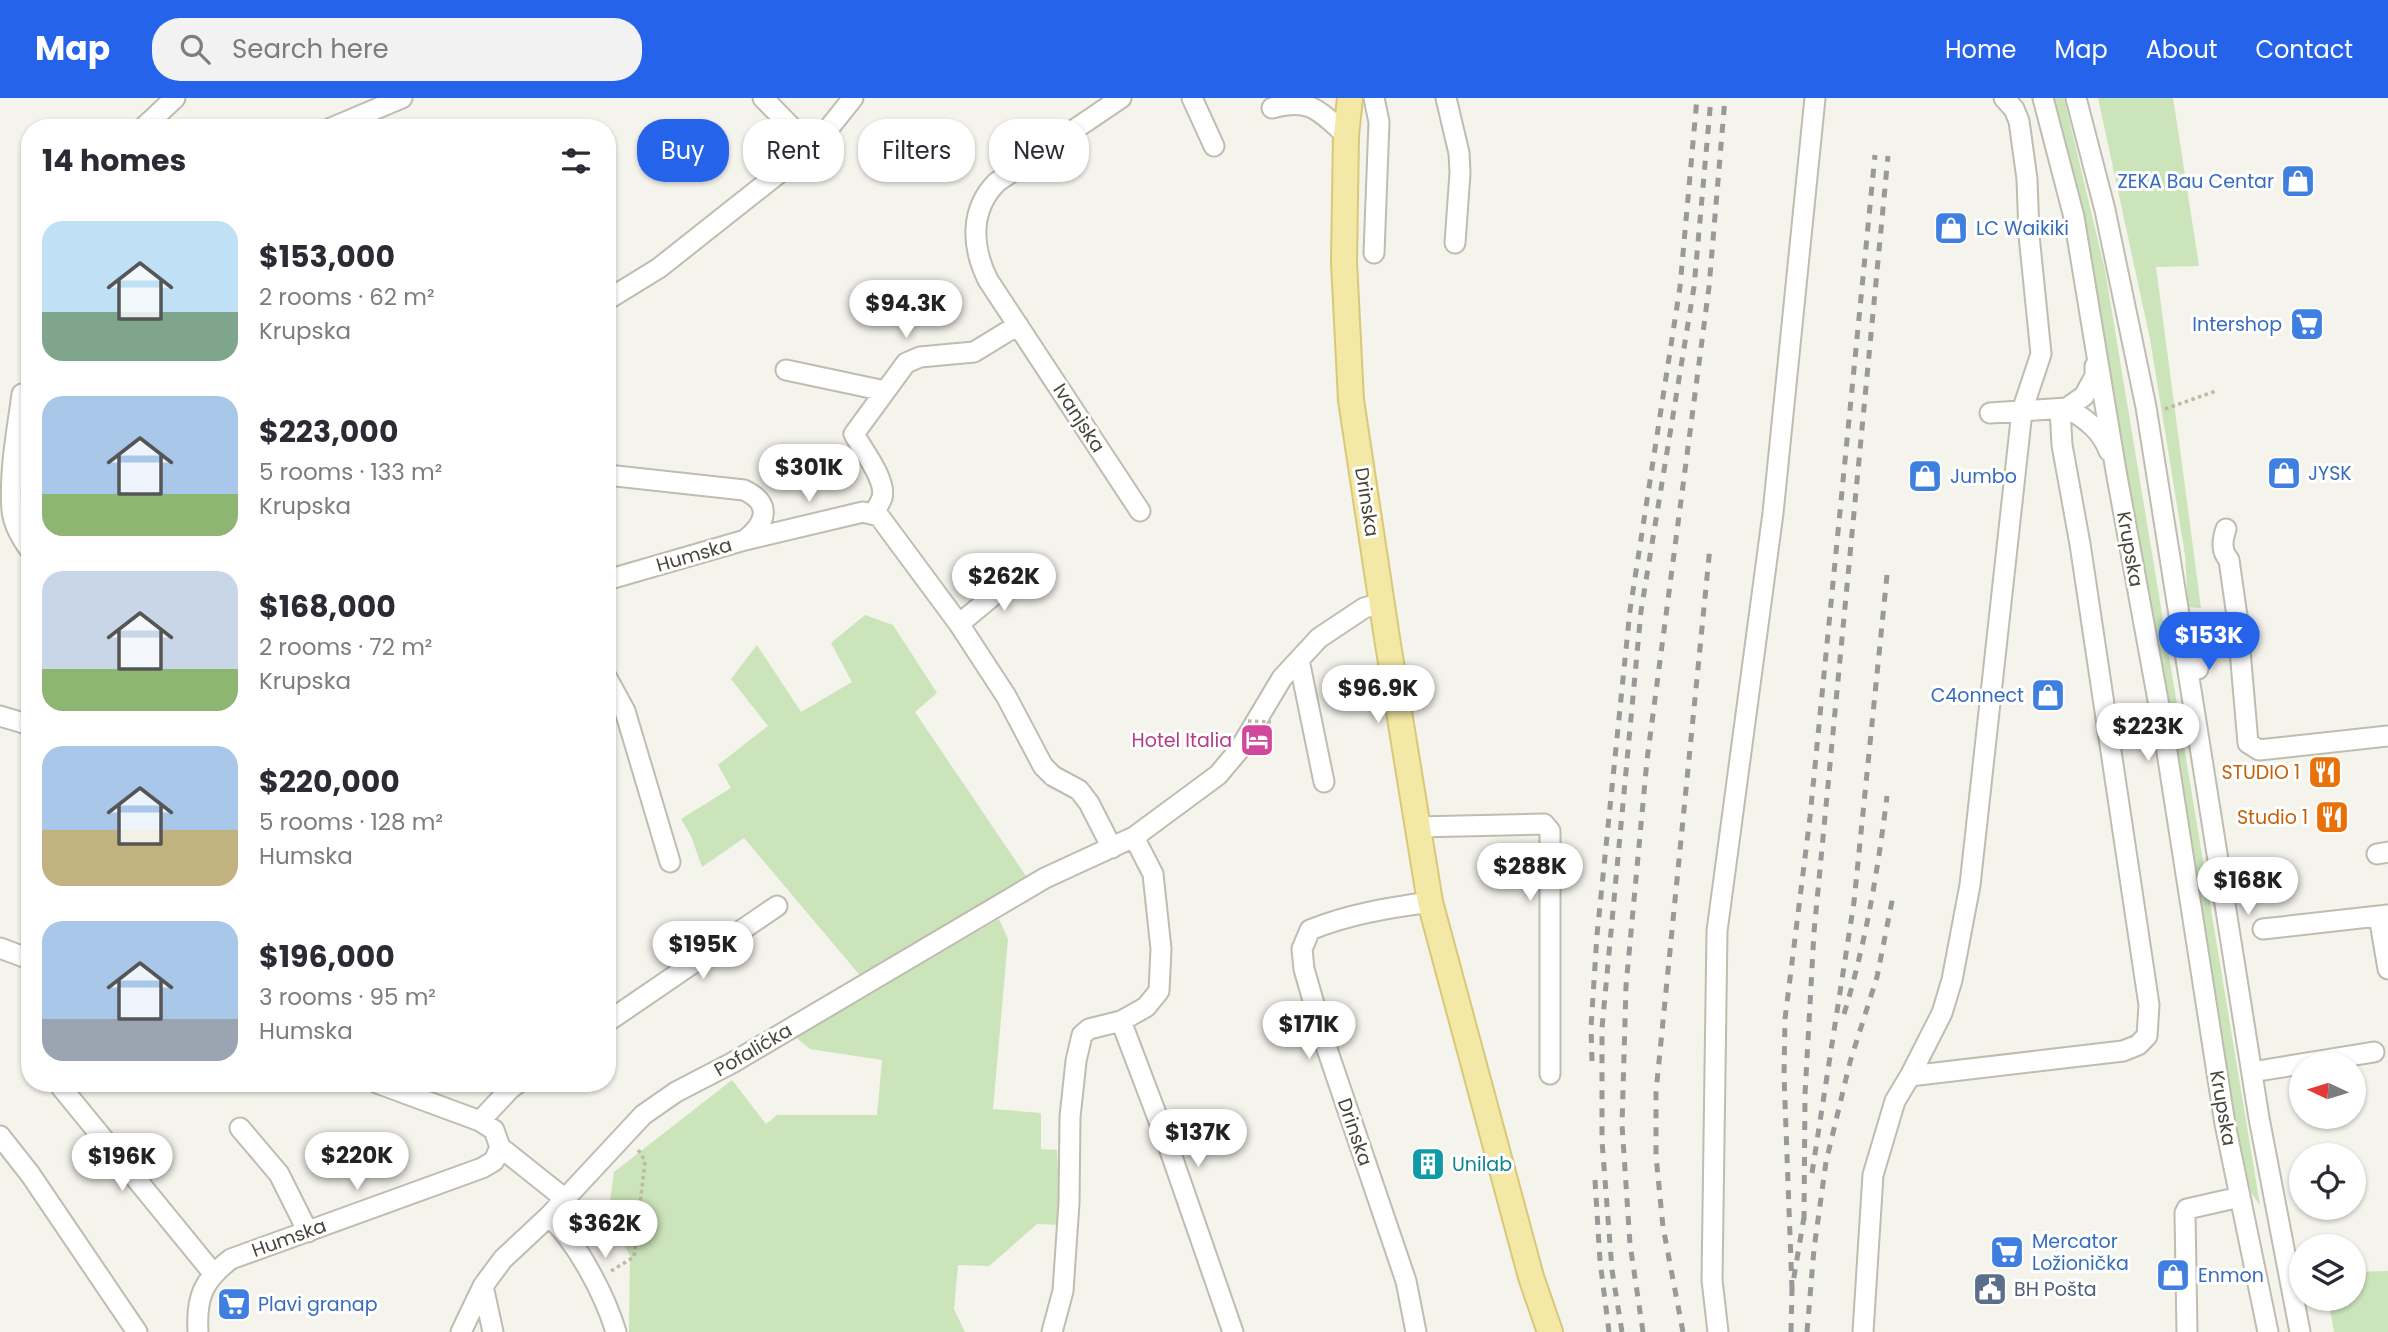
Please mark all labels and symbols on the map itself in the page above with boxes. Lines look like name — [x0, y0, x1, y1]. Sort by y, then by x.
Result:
shop icon: ZEKA Bau Centar — [2279, 162, 2317, 200]
place label: ZEKA Bau Centar — [2118, 168, 2274, 195]
shop icon: LC Waikiki — [1932, 209, 1970, 247]
place label: LC Waikiki — [1976, 215, 2069, 242]
pin: $94.3K — [849, 280, 963, 340]
supermarket icon: Intershop — [2288, 305, 2326, 343]
place label: Intershop — [2192, 311, 2282, 338]
street label: Ivanjska — [1047, 378, 1111, 458]
pin: $301K — [760, 444, 858, 504]
shop icon: JYSK — [2265, 454, 2303, 492]
shop icon: Jumbo — [1906, 457, 1944, 495]
place label: JYSK — [2308, 460, 2352, 487]
place label: Jumbo — [1950, 463, 2017, 490]
street label: Drinska — [1348, 465, 1386, 539]
street label: Krupska — [2110, 509, 2150, 589]
street label: Humska — [653, 531, 735, 579]
pin: $262K — [955, 554, 1053, 613]
pin: $153K — [2160, 612, 2258, 672]
pin: $96.9K — [1321, 666, 1435, 725]
shop icon: C4onnect — [2029, 676, 2067, 714]
place label: C4onnect — [1931, 682, 2024, 709]
pin: $223K — [2099, 704, 2197, 763]
hotel icon: Hotel Italia — [1238, 721, 1276, 759]
place label: Hotel Italia — [1132, 727, 1232, 754]
restaurant icon: STUDIO 1 — [2306, 753, 2344, 791]
place label: STUDIO 1 — [2222, 759, 2300, 786]
restaurant icon: Studio 1 — [2313, 798, 2351, 836]
place label: Studio 1 — [2237, 804, 2308, 831]
pin: $288K — [1481, 844, 1579, 903]
pin: $168K — [2199, 858, 2297, 917]
pin: $195K — [654, 922, 752, 981]
pin: $171K — [1260, 1002, 1358, 1061]
street label: Pofalićka — [709, 1017, 797, 1083]
north arrow — [2289, 1052, 2366, 1129]
street label: Krupska — [2203, 1068, 2243, 1148]
street label: Drinska — [1331, 1095, 1379, 1169]
pin: $137K — [1149, 1110, 1247, 1169]
pin: $220K — [308, 1132, 406, 1192]
pin: $196K — [73, 1134, 171, 1193]
building icon: Unilab — [1409, 1145, 1447, 1183]
place label: Unilab — [1452, 1151, 1512, 1178]
pin: $362K — [556, 1200, 654, 1260]
street label: Humska — [248, 1212, 330, 1264]
place label: Mercator Ložionička — [2032, 1228, 2129, 1277]
supermarket icon: Mercator Ložionička — [1988, 1233, 2026, 1271]
shop icon: Enmon — [2154, 1256, 2192, 1294]
place label: Enmon — [2198, 1262, 2264, 1289]
public building icon: BH Pošta — [1971, 1270, 2009, 1308]
place label: BH Pošta — [2014, 1276, 2097, 1303]
supermarket icon: Plavi granap — [215, 1285, 253, 1323]
place label: Plavi granap — [258, 1291, 378, 1318]

